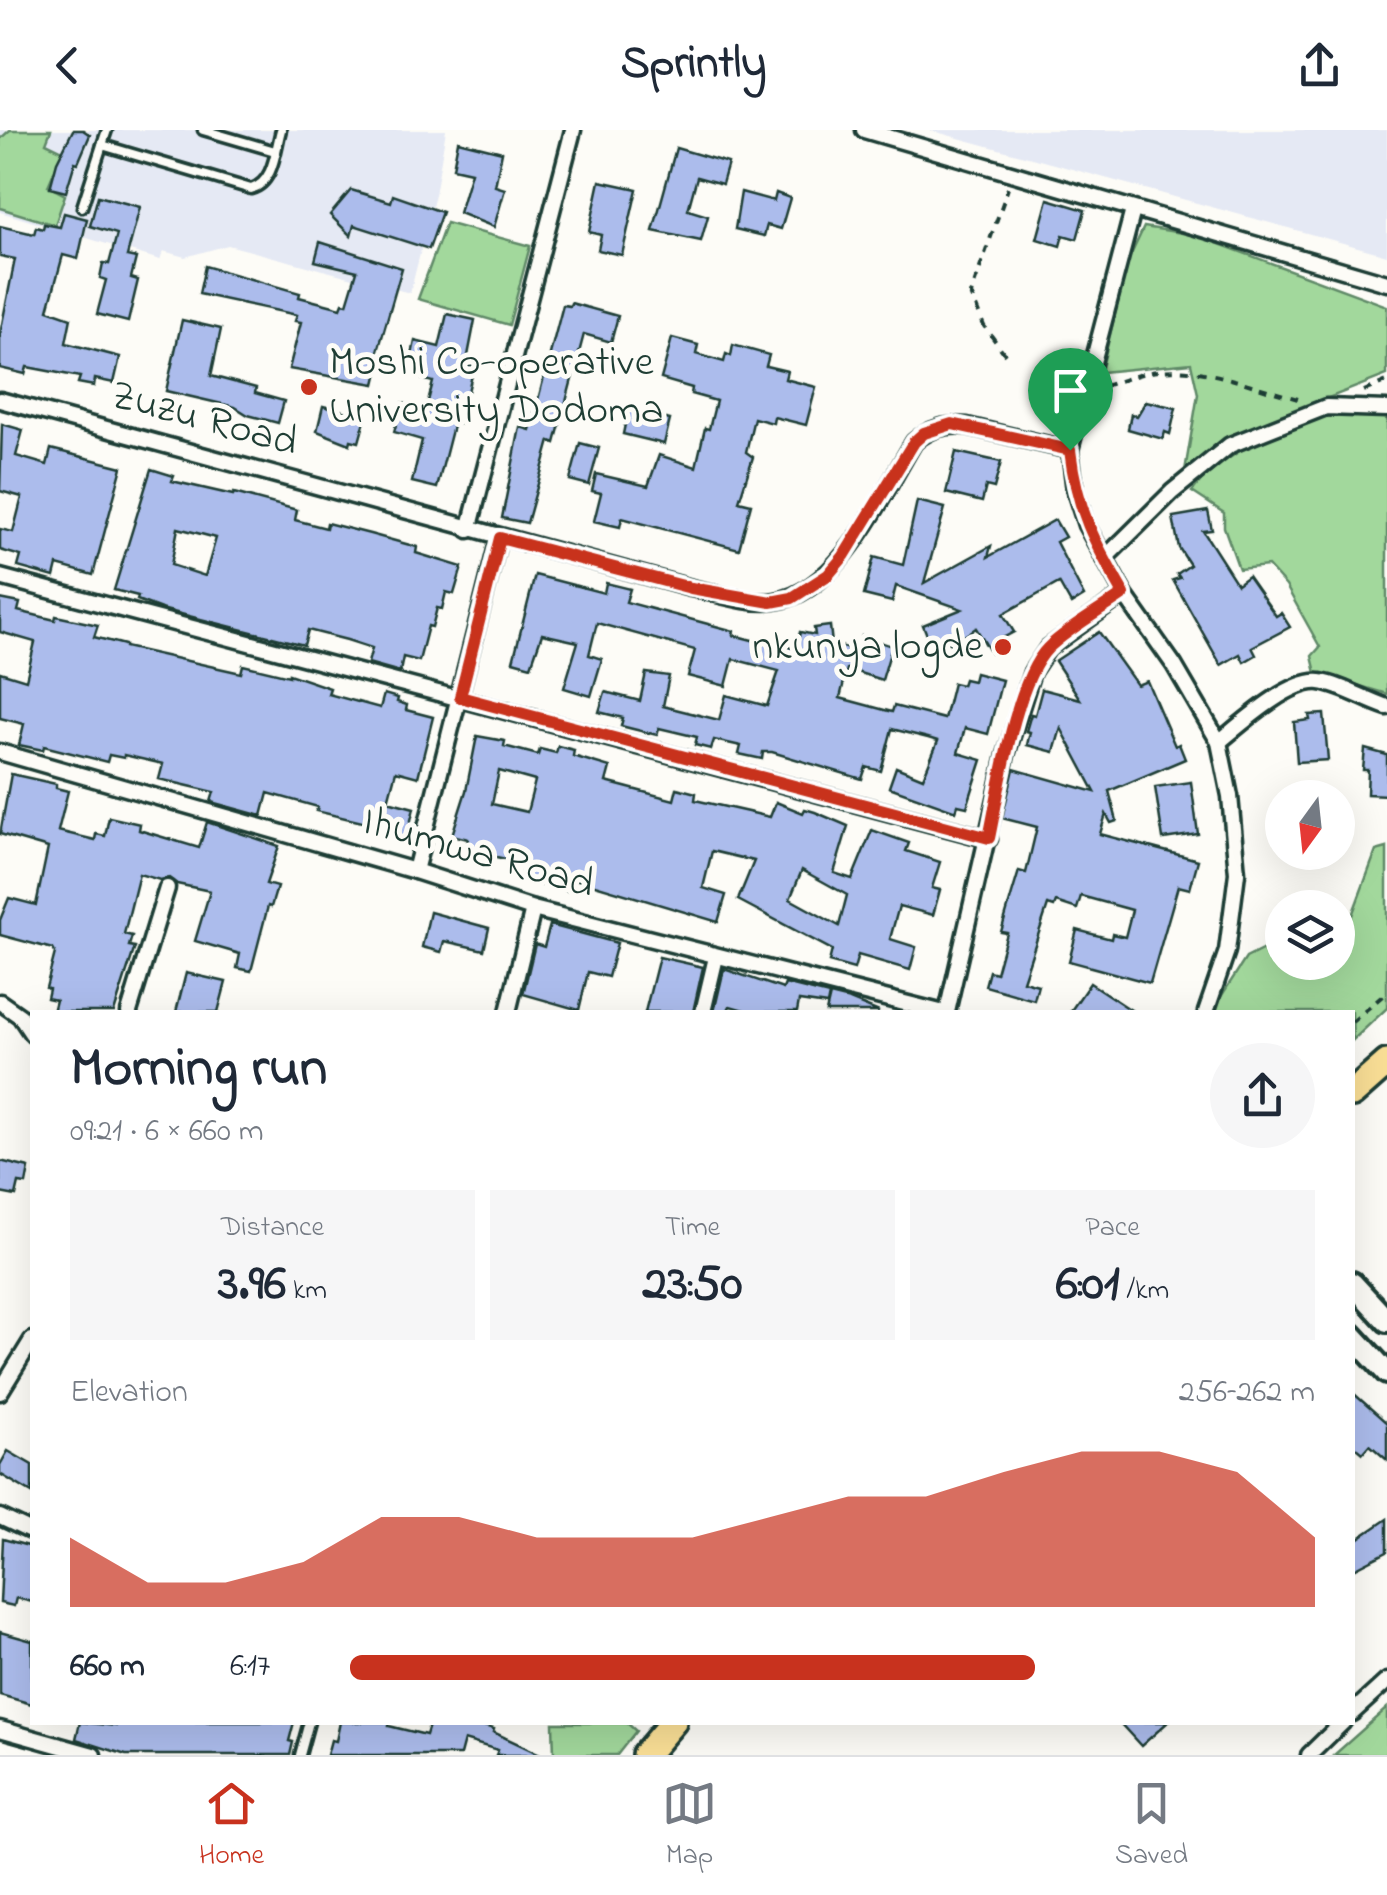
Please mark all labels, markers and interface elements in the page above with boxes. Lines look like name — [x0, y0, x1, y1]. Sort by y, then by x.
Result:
text: Sprintly — [621, 32, 766, 98]
icon: back — [40, 38, 95, 93]
icon: share — [1292, 38, 1347, 93]
place label: Moshi Co-operative University Dodoma — [329, 333, 663, 442]
pin — [1028, 348, 1113, 451]
icon: arrive — [1043, 363, 1098, 418]
street label: Zuzu Road — [104, 366, 304, 474]
marker: Moshi Co-operative University Dodoma — [298, 376, 320, 398]
place label: nkunya logde — [753, 617, 983, 678]
marker: nkunya logde — [992, 636, 1014, 658]
north arrow — [1265, 780, 1355, 870]
map controls — [1265, 780, 1355, 980]
street label: Ihumwa Road — [355, 792, 601, 916]
button: layers — [1265, 890, 1355, 980]
text: Morning run — [70, 1031, 327, 1111]
button: share — [1210, 1043, 1315, 1148]
text: 09:21 · 6 × 660 m — [70, 1109, 264, 1156]
text: Distance — [221, 1208, 324, 1249]
text: Time — [665, 1208, 720, 1249]
text: Pace — [1085, 1208, 1140, 1249]
text: 3.96 — [218, 1249, 286, 1322]
text: 23:50 — [643, 1249, 742, 1322]
text: 6:01 — [1056, 1249, 1120, 1322]
text: km — [286, 1271, 327, 1312]
text: /km — [1120, 1271, 1169, 1312]
text: Elevation — [70, 1370, 188, 1417]
text: 256–262 m — [1179, 1370, 1315, 1417]
text: 660 m — [70, 1644, 145, 1691]
text: 6:17 — [230, 1644, 270, 1691]
tab: Home — [199, 1776, 264, 1877]
tab: Map — [662, 1776, 717, 1877]
tab: Saved — [1115, 1776, 1188, 1877]

